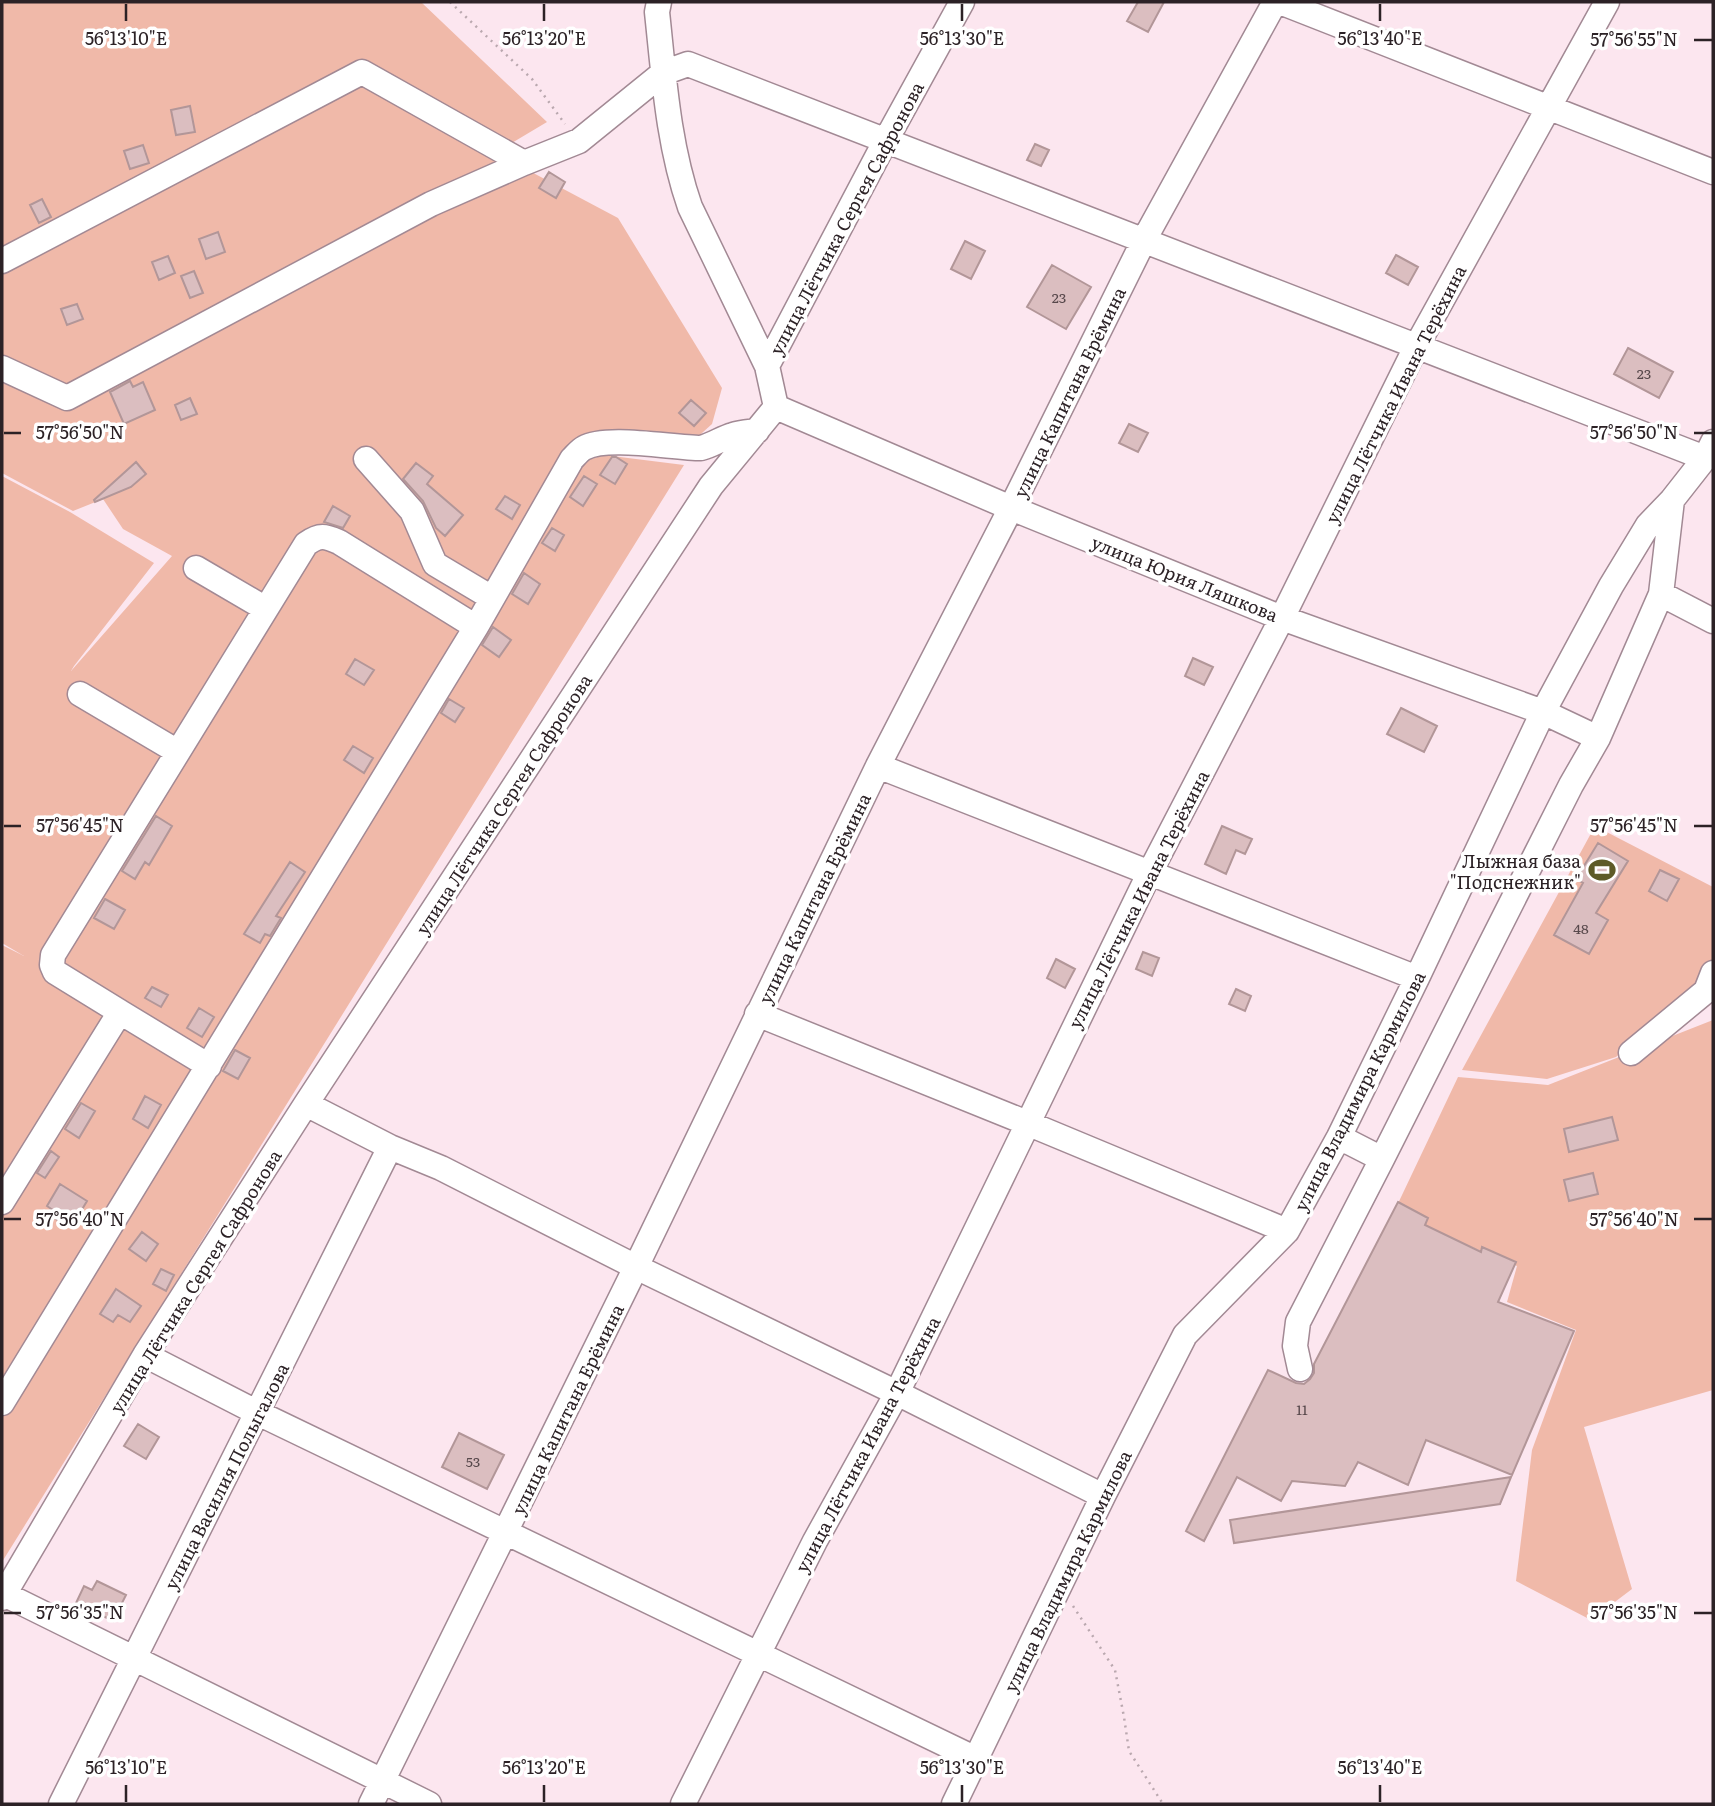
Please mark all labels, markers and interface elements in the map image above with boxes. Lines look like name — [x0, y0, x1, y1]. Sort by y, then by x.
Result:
text: 56°13'10"E — [85, 24, 167, 51]
text: 56°13'20"E — [502, 24, 586, 51]
text: 56°13'30"E — [920, 24, 1004, 51]
text: 56°13'40"E — [1338, 24, 1422, 51]
text: 57°56'55"N — [1590, 25, 1678, 52]
street label: улица Лётчика Сергея Сафронова — [762, 76, 930, 360]
street label: улица Лётчика Ивана Терёхина — [1318, 260, 1472, 528]
street label: улица Капитана Ерёмина — [1006, 282, 1132, 502]
house number: 23 — [1052, 287, 1066, 307]
house number: 23 — [1637, 363, 1651, 383]
text: 57°56'50"N — [36, 418, 124, 445]
text: 57°56'50"N — [1590, 418, 1678, 445]
street label: улица Юрия Ляшкова — [1088, 528, 1283, 628]
street label: улица Лётчика Сергея Сафронова — [408, 668, 598, 940]
street label: улица Лётчика Ивана Терёхина — [1061, 765, 1215, 1033]
street label: улица Капитана Ерёмина — [751, 788, 877, 1008]
text: 57°56'45"N — [36, 811, 124, 838]
text: 57°56'45"N — [1590, 811, 1678, 838]
place label: Лыжная база "Подснежник" — [1450, 847, 1581, 895]
sports icon: Лыжная база "Подснежник" — [1587, 855, 1617, 885]
house number: 48 — [1573, 918, 1589, 938]
street label: улица Владимира Кармилова — [1286, 966, 1432, 1216]
street label: улица Лётчика Сергея Сафронова — [102, 1144, 288, 1418]
text: 57°56'40"N — [35, 1205, 125, 1232]
text: 57°56'40"N — [1589, 1205, 1679, 1232]
street label: улица Капитана Ерёмина — [504, 1299, 630, 1519]
street label: улица Лётчика Ивана Терёхина — [788, 1311, 946, 1577]
street label: улица Василия Полыгалова — [157, 1358, 295, 1594]
house number: 11 — [1296, 1399, 1308, 1419]
street label: улица Владимира Кармилова — [996, 1445, 1138, 1697]
house number: 53 — [466, 1451, 480, 1471]
text: 57°56'35"N — [36, 1598, 124, 1625]
text: 57°56'35"N — [1590, 1598, 1678, 1625]
text: 56°13'10"E — [85, 1753, 167, 1780]
text: 56°13'20"E — [502, 1753, 586, 1780]
text: 56°13'30"E — [920, 1753, 1004, 1780]
text: 56°13'40"E — [1338, 1753, 1422, 1780]

